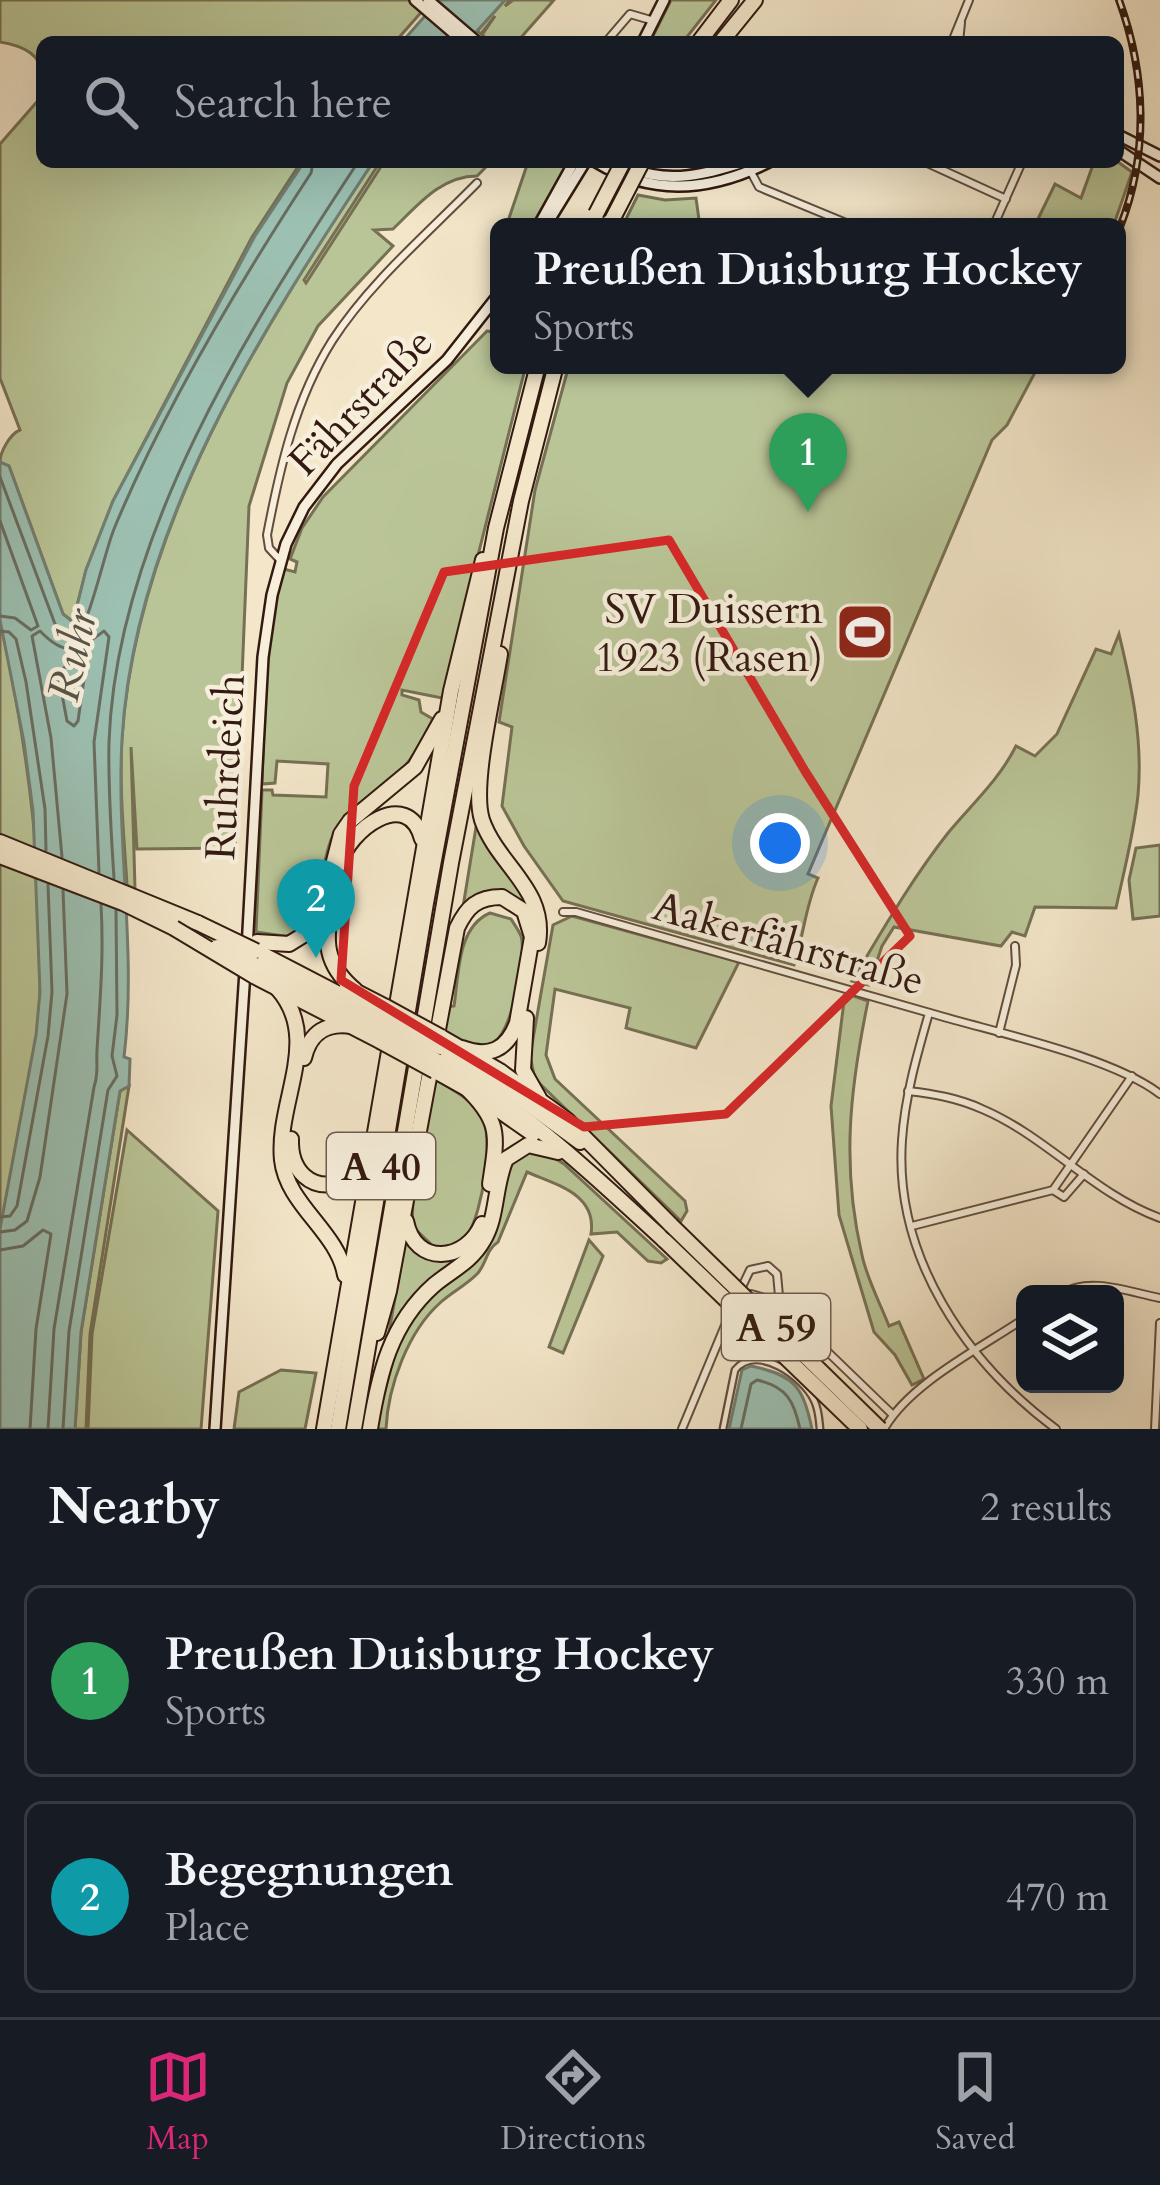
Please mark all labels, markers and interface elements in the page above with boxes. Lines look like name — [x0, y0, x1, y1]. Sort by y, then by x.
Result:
search box — [36, 36, 1124, 168]
icon: search — [78, 69, 144, 135]
text: Search here — [174, 72, 392, 133]
popup — [490, 218, 1126, 374]
text: Preußen Duisburg Hockey — [533, 239, 1083, 300]
text: Sports — [533, 300, 634, 353]
street label: Fährstraße — [276, 315, 446, 489]
pin: 1 — [769, 413, 847, 512]
place label: SV Duissern 1923 (Rasen) — [595, 581, 823, 686]
sports icon: SV Duissern 1923 (Rasen) — [834, 601, 896, 663]
water label: Ruhr — [33, 602, 112, 707]
street label: Ruhrdeich — [192, 673, 259, 861]
your location — [750, 813, 810, 873]
pin: 2 — [277, 859, 355, 958]
street label: Aakerfährstraße — [646, 878, 931, 1009]
road number: A 40 — [327, 1133, 435, 1199]
map controls — [1016, 1285, 1124, 1393]
button: layers — [1016, 1285, 1124, 1393]
road number: A 59 — [722, 1294, 830, 1360]
text: Nearby — [48, 1472, 220, 1542]
text: 2 results — [980, 1481, 1112, 1534]
text: Preußen Duisburg Hockey — [165, 1624, 714, 1685]
text: 1 — [80, 1655, 100, 1708]
text: 330 m — [1006, 1655, 1109, 1708]
text: Sports — [165, 1685, 266, 1738]
text: Begegnungen — [165, 1840, 453, 1901]
text: 2 — [80, 1871, 100, 1924]
text: 470 m — [1006, 1871, 1109, 1924]
text: Place — [165, 1901, 250, 1954]
tab: Map — [145, 2044, 211, 2161]
tab: Directions — [500, 2044, 646, 2161]
tab: Saved — [935, 2044, 1015, 2161]

